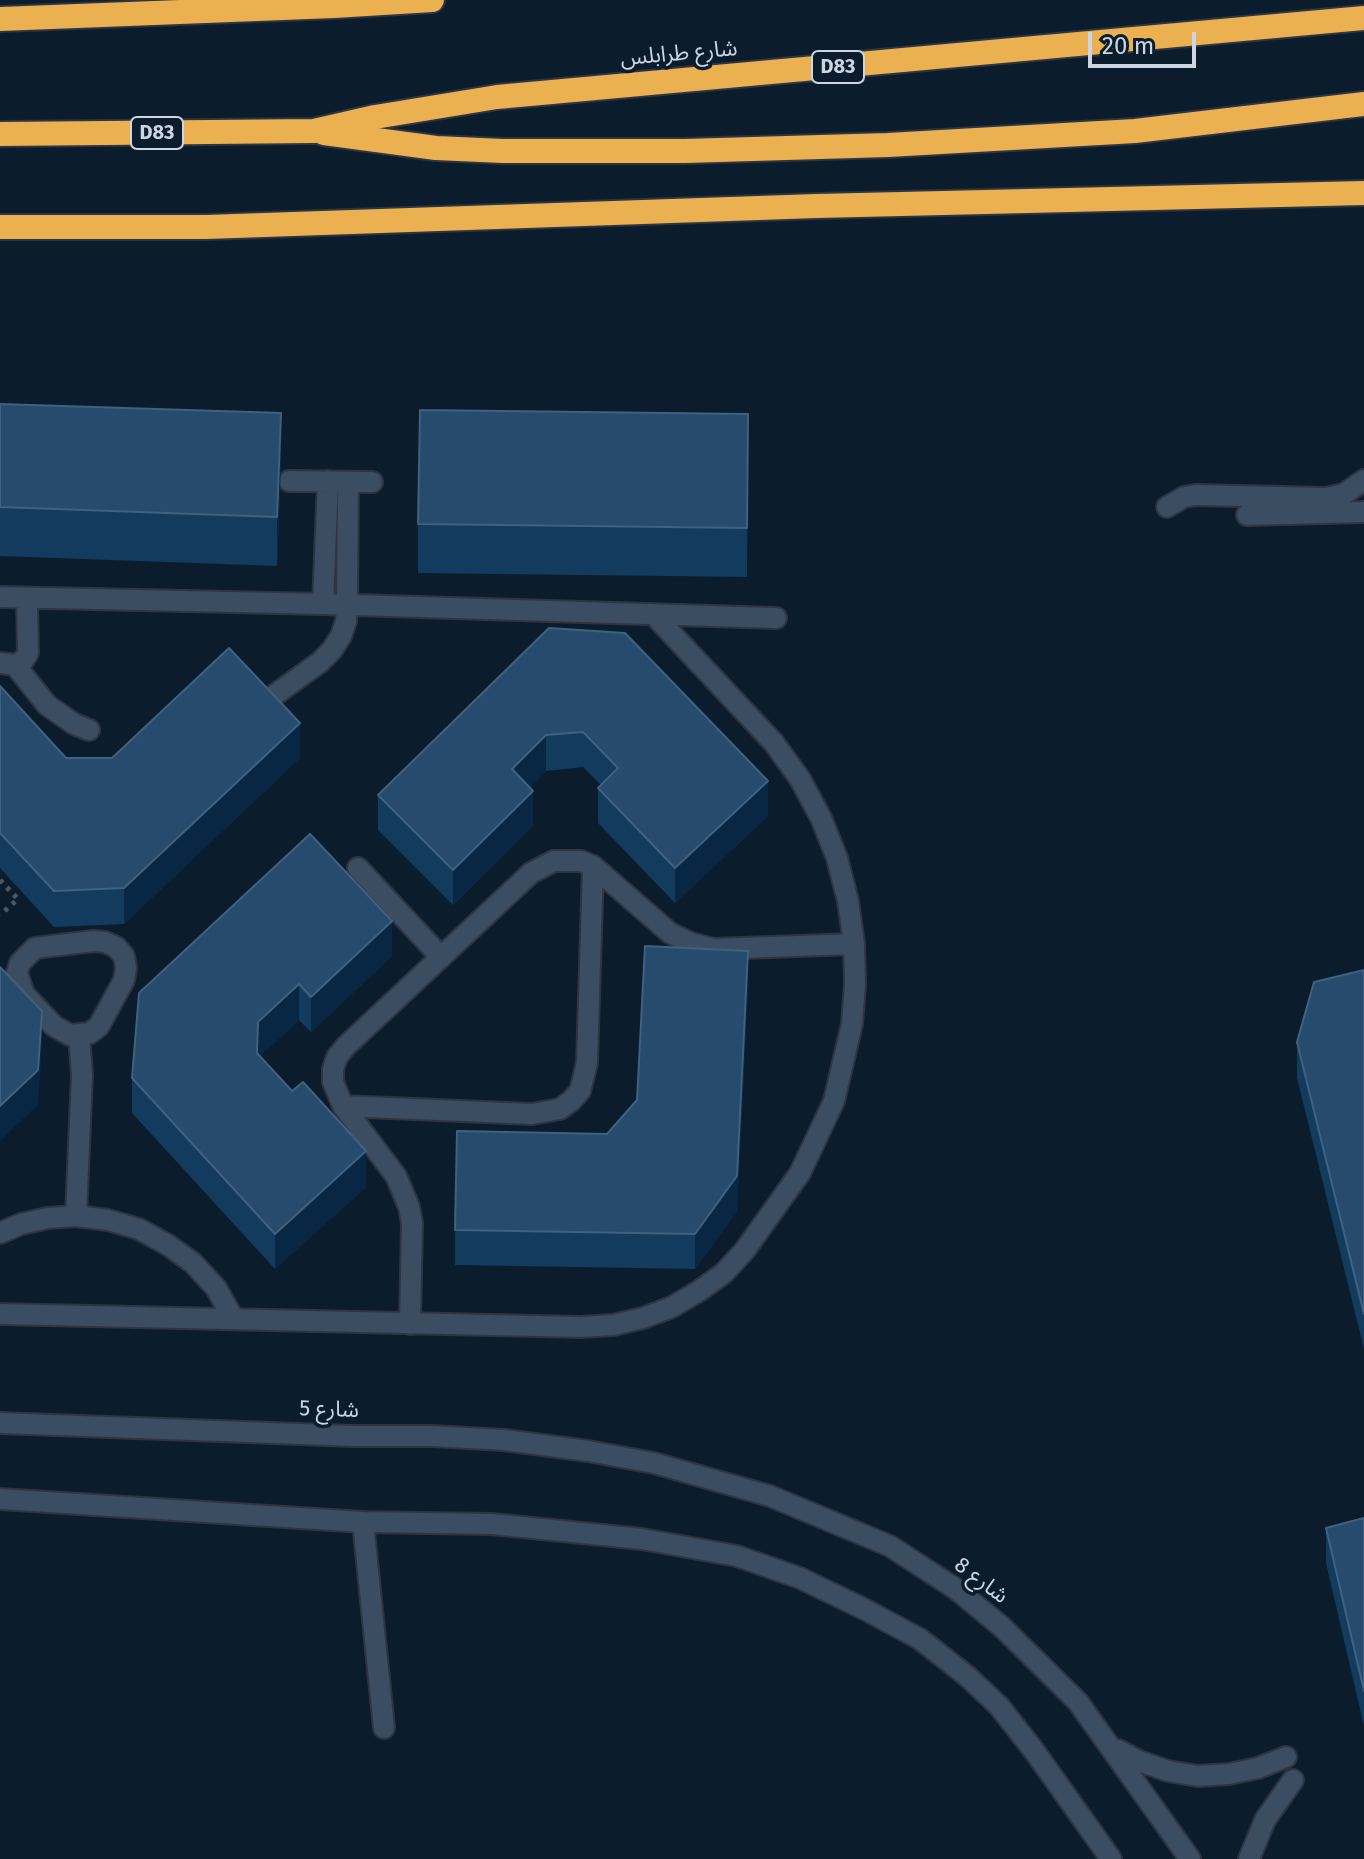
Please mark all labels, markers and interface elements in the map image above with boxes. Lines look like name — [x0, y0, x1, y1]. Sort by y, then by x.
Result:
scale bar — [1092, 16, 1200, 66]
text: 20 m — [1102, 32, 1154, 60]
street label: شارع طرابلس — [619, 36, 739, 72]
road number: D83 — [812, 51, 864, 83]
road number: D83 — [131, 117, 183, 149]
street label: شارع 5 — [299, 1396, 359, 1424]
street label: شارع 8 — [949, 1552, 1013, 1610]

